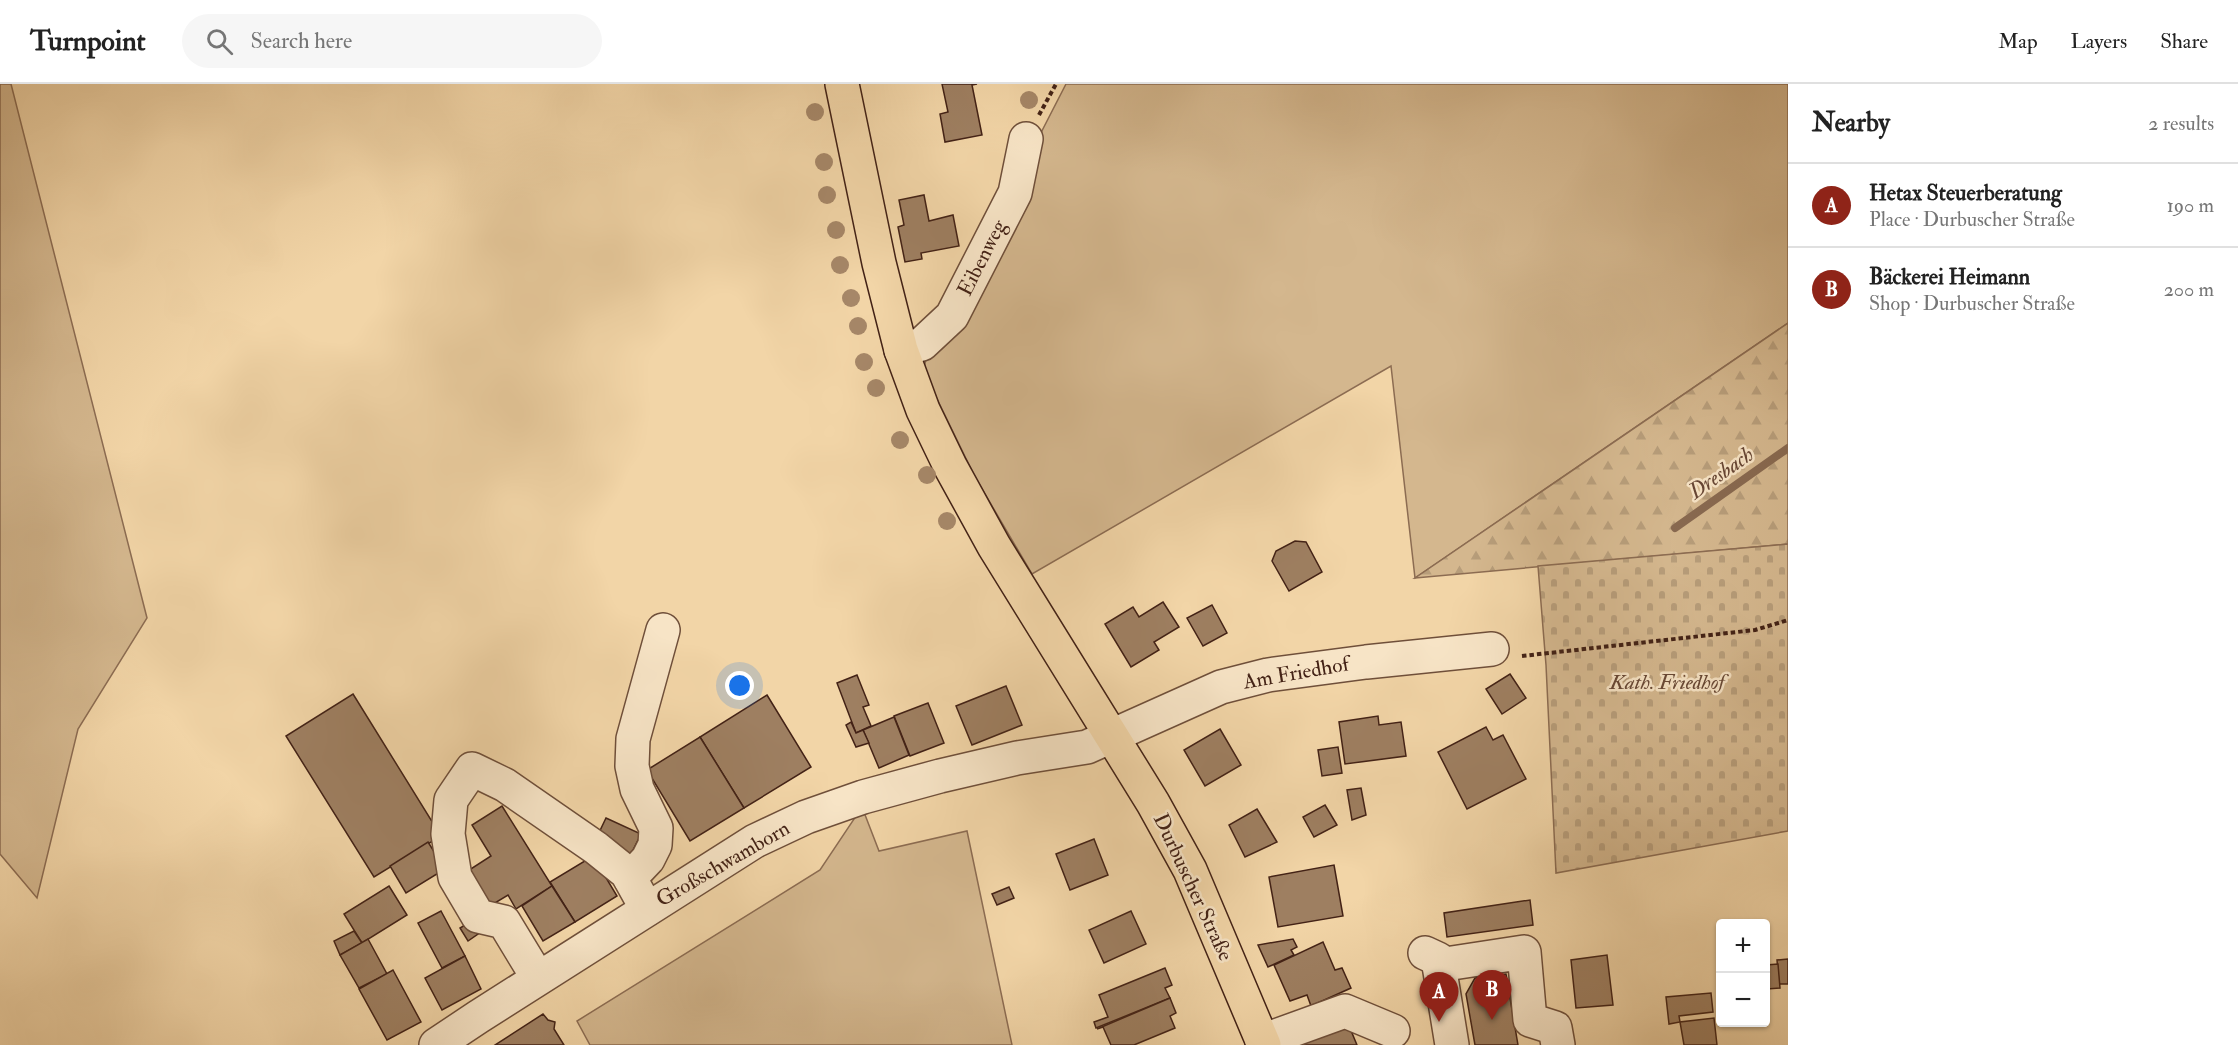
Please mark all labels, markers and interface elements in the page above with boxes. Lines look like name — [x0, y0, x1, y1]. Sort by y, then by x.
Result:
search box — [182, 14, 602, 68]
text: Turnpoint — [30, 24, 146, 59]
icon: search — [203, 25, 236, 58]
text: Search here — [251, 27, 352, 55]
text: Map — [1998, 28, 2038, 55]
text: Layers — [2071, 28, 2127, 55]
text: Share — [2160, 28, 2208, 55]
text: Nearby — [1812, 107, 1890, 139]
text: 2 results — [2148, 111, 2214, 136]
text: Hetax Steuerberatung — [1869, 179, 2062, 207]
text: A — [1825, 193, 1838, 218]
text: 190 m — [2167, 193, 2214, 218]
text: Place · Durbuscher Straße — [1869, 207, 2075, 232]
street label: Eibenweg — [951, 215, 1013, 301]
text: Bäckerei Heimann — [1869, 263, 2030, 291]
text: B — [1825, 277, 1838, 302]
text: 200 m — [2164, 277, 2214, 302]
text: Shop · Durbuscher Straße — [1869, 291, 2075, 316]
water label: Dresbach — [1682, 440, 1759, 506]
street label: Am Friedhof — [1240, 650, 1354, 696]
park label: Kath. Friedhof — [1609, 669, 1729, 696]
your location — [725, 671, 754, 700]
street label: Durbuscher Straße — [1147, 809, 1239, 965]
street label: Großschwamborn — [651, 815, 795, 913]
map controls — [1716, 919, 1770, 1027]
button: + — [1716, 919, 1770, 973]
pin: B — [1472, 970, 1512, 1020]
pin: A — [1420, 972, 1458, 1022]
button: − — [1716, 973, 1770, 1027]

